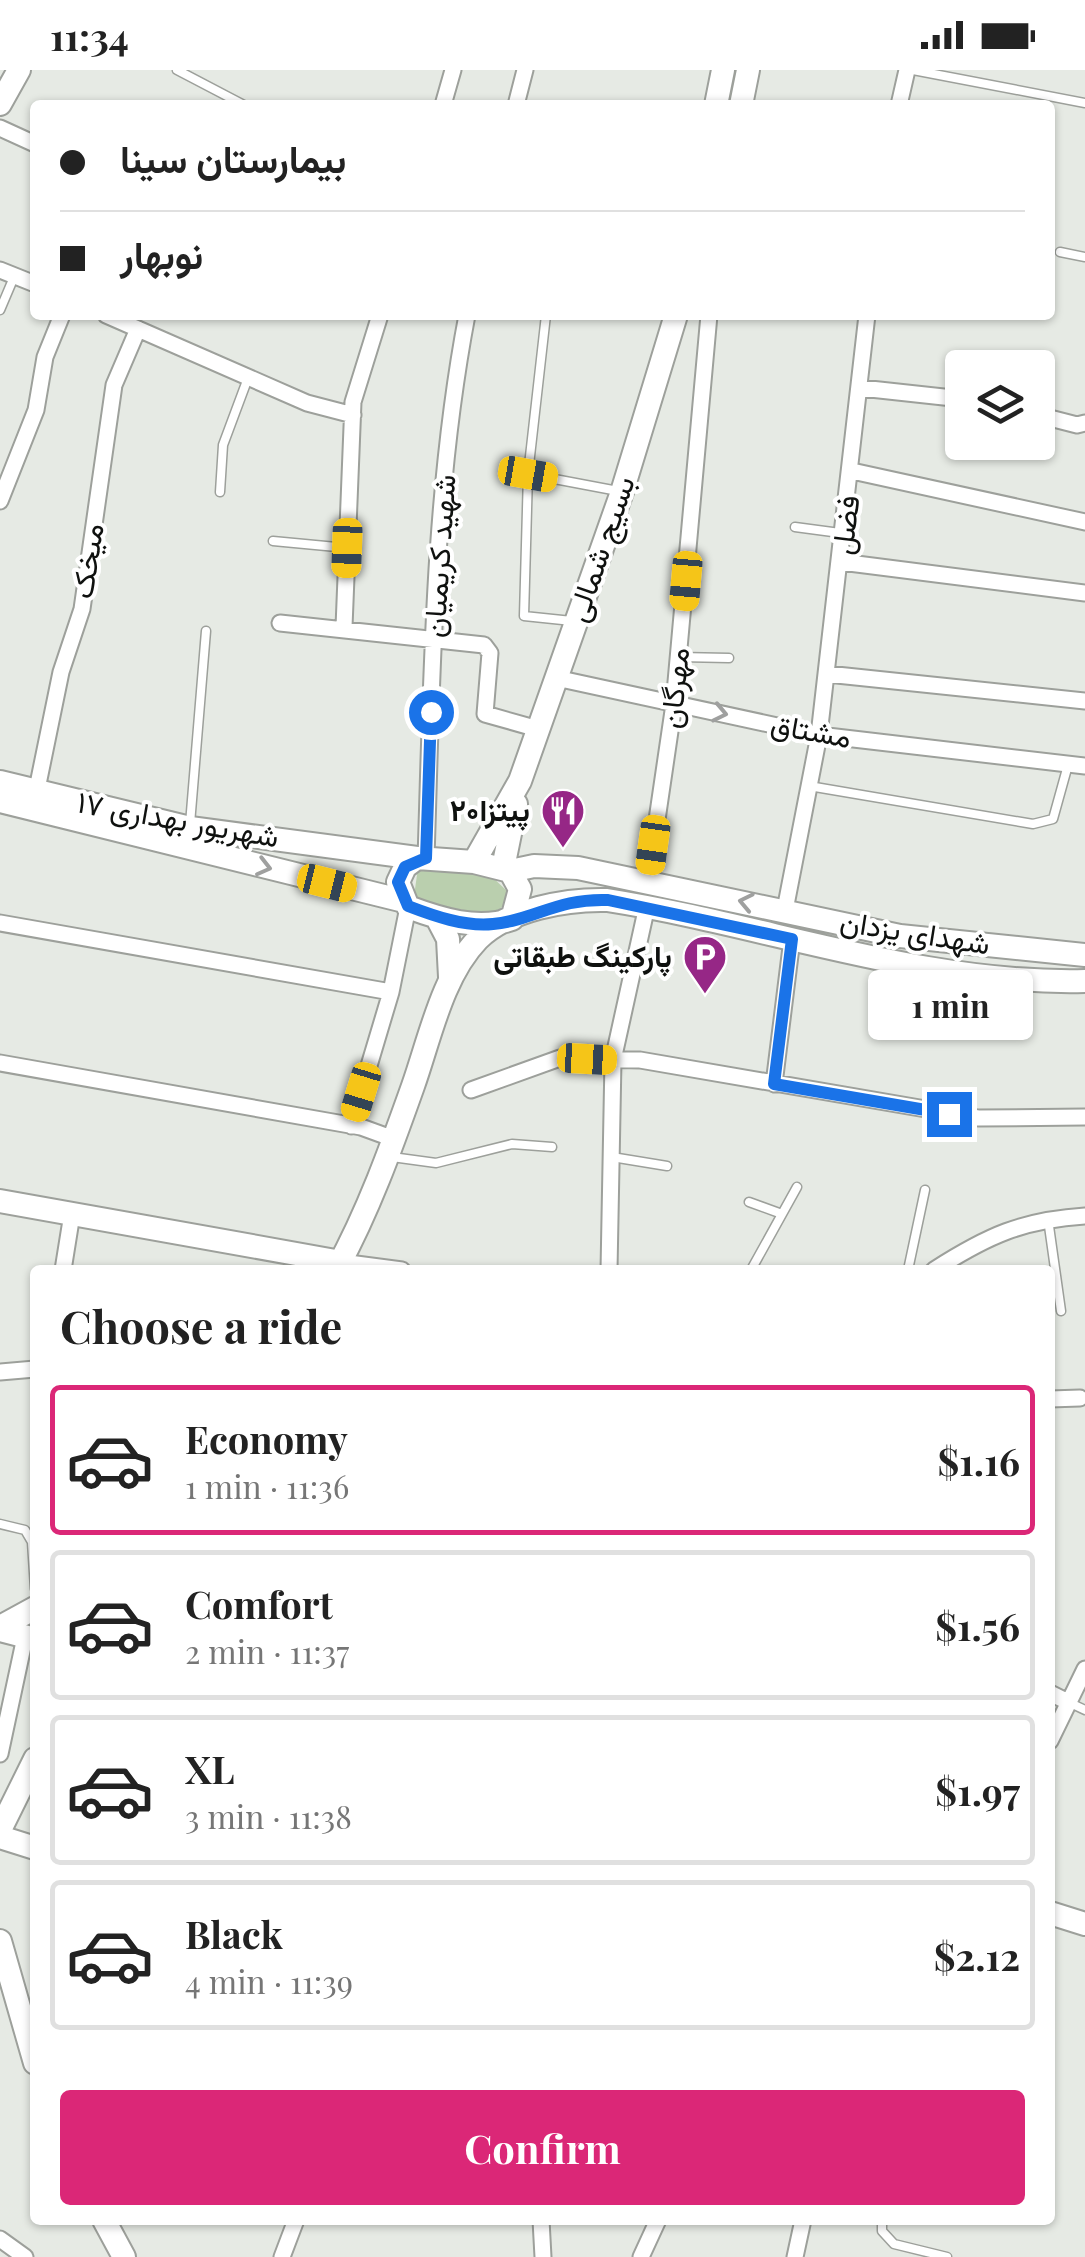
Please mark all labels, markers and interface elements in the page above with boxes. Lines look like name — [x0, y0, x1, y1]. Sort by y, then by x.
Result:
text: 11:34 — [50, 10, 129, 61]
text: بیمارستان سینا — [120, 132, 346, 183]
text: نوبهار — [120, 228, 203, 279]
map controls — [945, 350, 1055, 460]
button: layers — [945, 350, 1055, 460]
car — [496, 454, 560, 494]
street label: بسیج شمالی — [556, 470, 645, 627]
street label: شهید کریمیان — [412, 473, 464, 639]
street label: فضل — [821, 493, 867, 557]
car — [331, 517, 363, 579]
street label: میخک — [60, 520, 112, 601]
car — [668, 550, 704, 612]
street label: مهرگان — [649, 645, 697, 730]
route start — [409, 690, 454, 735]
one-way arrow — [711, 702, 728, 723]
street label: مشتاق — [768, 702, 855, 756]
street label: ۱۷ شهریور بهداری — [74, 781, 282, 855]
restaurant icon: پیتزا۲۰ — [540, 788, 586, 849]
place label: پیتزا۲۰ — [450, 789, 530, 831]
car — [634, 813, 672, 877]
one-way arrow — [255, 856, 272, 877]
car — [294, 861, 360, 905]
one-way arrow — [738, 892, 755, 913]
street label: شهدای یزدان — [837, 899, 993, 963]
parking icon: پارکینگ طبقاتی — [682, 934, 728, 995]
place label: پارکینگ طبقاتی — [493, 935, 672, 977]
callout: 1 min — [866, 969, 1032, 1039]
text: 1 min — [911, 983, 990, 1026]
car — [556, 1042, 618, 1076]
car — [338, 1059, 384, 1125]
route end — [927, 1092, 972, 1137]
text: Choose a ride — [60, 1295, 342, 1355]
text: Economy — [185, 1413, 348, 1464]
icon: car — [65, 1415, 155, 1505]
text: $1.16 — [938, 1435, 1020, 1486]
text: 1 min · 11:36 — [185, 1464, 349, 1507]
text: Comfort — [185, 1578, 333, 1629]
icon: car — [65, 1580, 155, 1670]
text: $1.56 — [935, 1600, 1020, 1651]
text: 2 min · 11:37 — [185, 1629, 349, 1672]
text: XL — [185, 1743, 234, 1794]
icon: car — [65, 1745, 155, 1835]
text: $1.97 — [935, 1765, 1020, 1816]
text: 3 min · 11:38 — [185, 1794, 352, 1837]
text: Black — [185, 1908, 283, 1959]
icon: car — [65, 1910, 155, 2000]
text: $2.12 — [934, 1930, 1020, 1981]
text: 4 min · 11:39 — [185, 1959, 353, 2002]
button: Confirm — [60, 2090, 1025, 2205]

